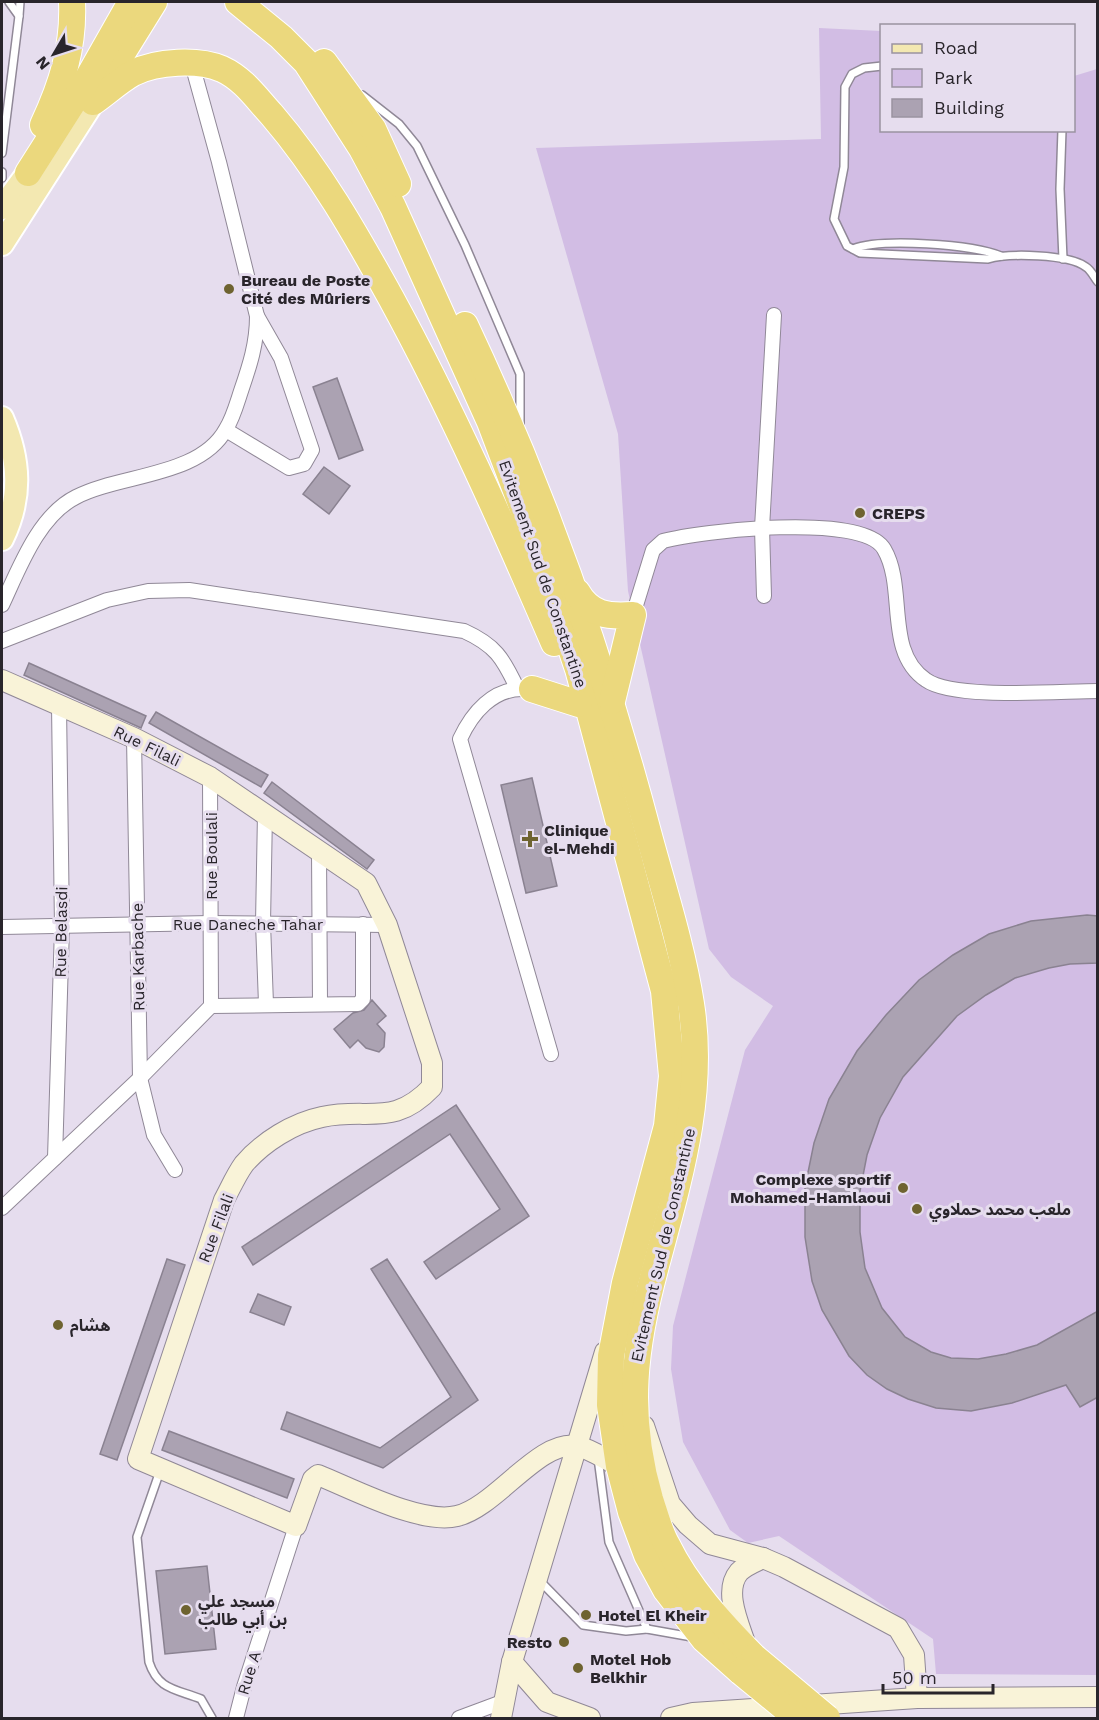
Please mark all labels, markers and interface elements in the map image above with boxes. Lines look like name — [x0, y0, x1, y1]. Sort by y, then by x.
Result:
north arrow — [24, 24, 84, 84]
legend — [880, 24, 1075, 132]
text: Road — [934, 37, 978, 58]
text: N — [32, 53, 54, 74]
text: Park — [934, 67, 973, 88]
text: Building — [934, 97, 1004, 118]
place label: Bureau de Poste Cité des Mûriers — [241, 271, 371, 308]
marker: Bureau de Poste Cité des Mûriers — [222, 282, 236, 296]
street label: Evitement Sud de Constantine — [495, 458, 591, 690]
place label: CREPS — [872, 504, 925, 523]
marker: CREPS — [853, 506, 867, 520]
street label: Rue Filali — [110, 722, 184, 770]
street label: Rue Boulali — [202, 812, 221, 900]
place label: Clinique el-Mehdi — [544, 821, 615, 858]
marker: Clinique el-Mehdi — [521, 830, 539, 848]
street label: Rue Belasdi — [51, 886, 71, 978]
street label: Rue Karbache — [128, 903, 148, 1011]
street label: Rue Daneche Tahar — [173, 915, 324, 934]
street label: Evitement Sud de Constantine — [627, 1126, 699, 1364]
place label: Complexe sportif Mohamed-Hamlaoui — [730, 1170, 891, 1207]
marker: Complexe sportif Mohamed-Hamlaoui — [896, 1181, 910, 1195]
street label: Rue Filali — [194, 1191, 238, 1265]
place label: ملعب محمد حملاوي — [929, 1200, 1071, 1222]
marker: ملعب محمد حملاوي — [910, 1202, 924, 1216]
place label: هشام — [70, 1316, 110, 1337]
marker: هشام — [51, 1318, 65, 1332]
place label: مسجد علي بن أبي طالب — [198, 1592, 287, 1632]
marker: مسجد علي بن أبي طالب — [179, 1603, 193, 1617]
place label: Hotel El Kheir — [598, 1606, 707, 1625]
marker: Hotel El Kheir — [579, 1608, 593, 1622]
place label: Resto — [507, 1633, 552, 1652]
marker: Resto — [557, 1635, 571, 1649]
street label: Rue A — [233, 1648, 265, 1697]
place label: Motel Hob Belkhir — [590, 1650, 671, 1687]
scale bar — [883, 1657, 992, 1695]
marker: Motel Hob Belkhir — [571, 1661, 585, 1675]
text: 50 m — [892, 1667, 937, 1688]

